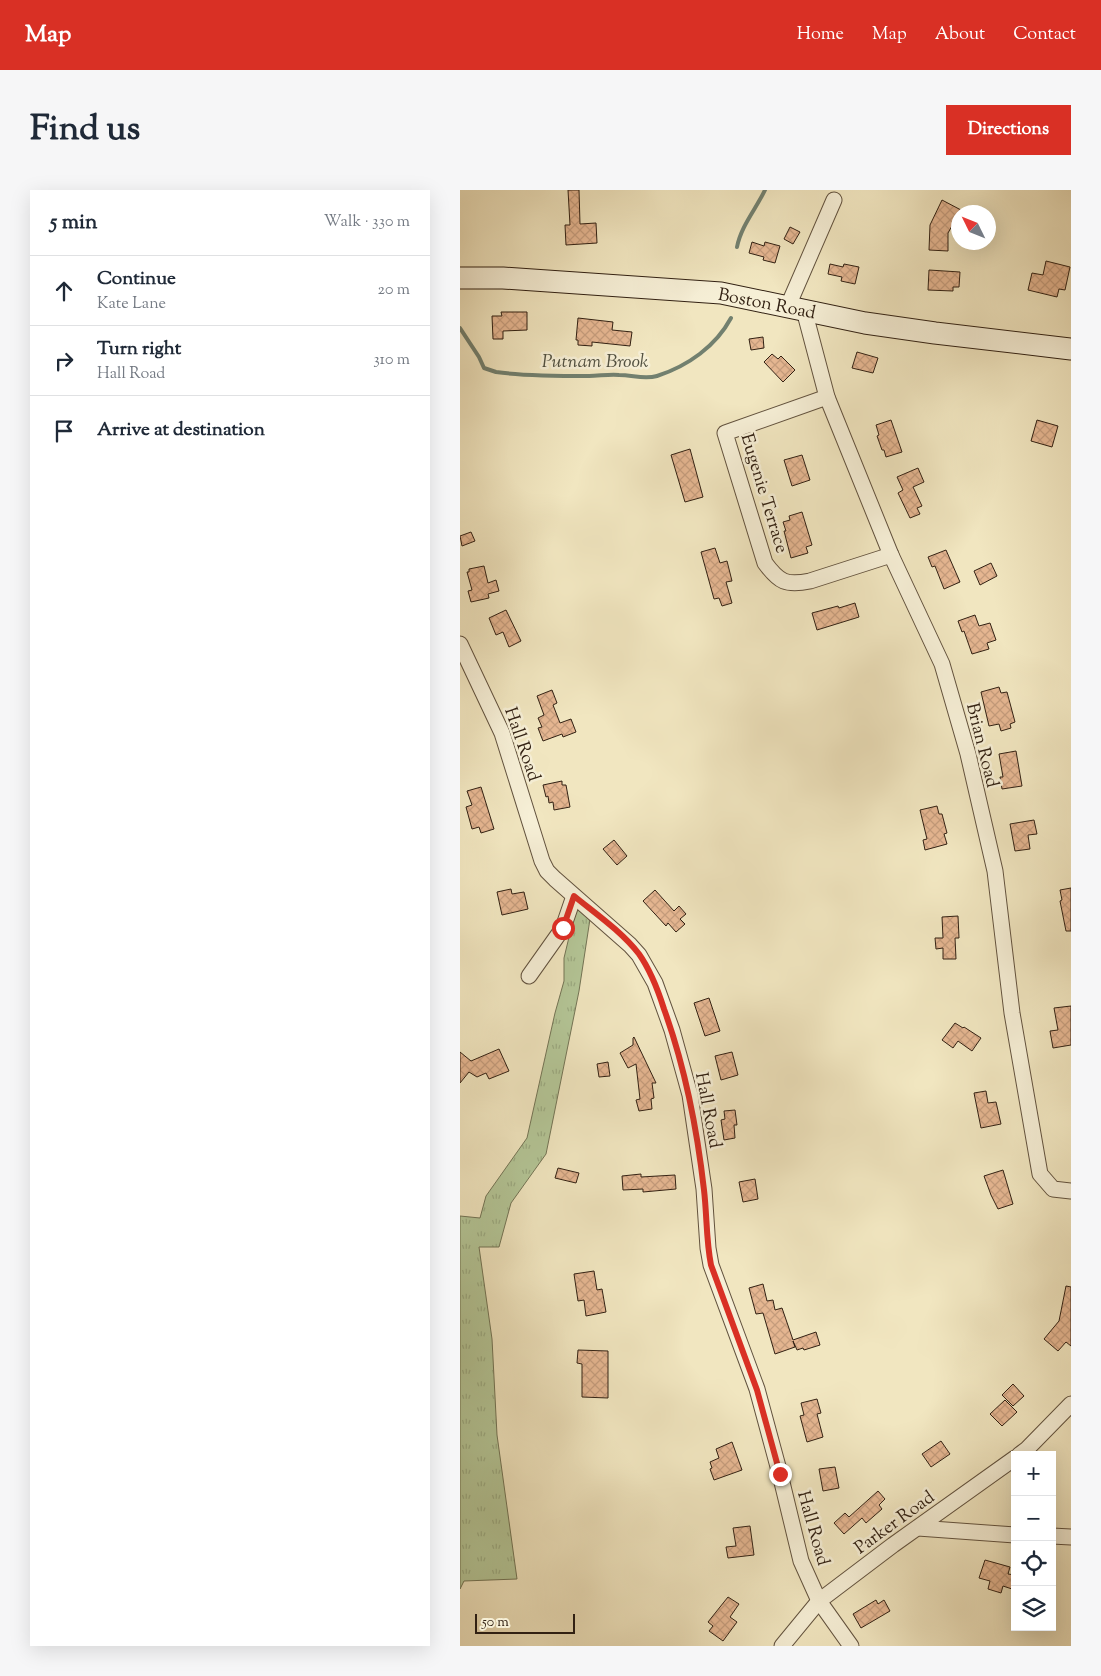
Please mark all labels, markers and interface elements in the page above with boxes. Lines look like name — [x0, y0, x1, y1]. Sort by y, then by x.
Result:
text: Map — [25, 18, 71, 52]
text: Home — [797, 22, 844, 48]
text: Map — [872, 22, 907, 48]
text: About — [935, 22, 985, 48]
text: Contact — [1013, 22, 1076, 48]
text: Find us — [30, 105, 140, 156]
button: Directions — [946, 105, 1071, 155]
north arrow — [951, 205, 996, 250]
text: 5 min — [50, 208, 97, 238]
text: Walk · 330 m — [324, 211, 410, 234]
text: Continue — [97, 266, 176, 293]
icon: ahead — [50, 277, 78, 305]
text: 20 m — [377, 279, 410, 302]
street label: Boston Road — [715, 283, 818, 327]
text: Kate Lane — [97, 293, 166, 316]
text: Turn right — [97, 336, 181, 363]
icon: right — [50, 347, 78, 375]
text: 310 m — [373, 349, 410, 372]
water label: Putnam Brook — [542, 349, 649, 376]
text: Hall Road — [97, 363, 165, 386]
icon: arrive — [50, 417, 78, 445]
text: Arrive at destination — [97, 417, 265, 444]
street label: Eugenie Terrace — [733, 431, 794, 557]
street label: Brian Road — [958, 700, 1004, 791]
street label: Hall Road — [496, 704, 546, 785]
route start — [552, 917, 575, 940]
street label: Hall Road — [687, 1070, 727, 1151]
map controls — [1011, 1451, 1056, 1631]
button: + — [1011, 1451, 1056, 1496]
route end — [769, 1463, 792, 1486]
street label: Parker Road — [850, 1486, 941, 1562]
street label: Hall Road — [789, 1488, 835, 1569]
button: − — [1011, 1496, 1056, 1541]
button: locate — [1011, 1541, 1056, 1586]
button: layers — [1011, 1586, 1056, 1631]
scale bar — [475, 1611, 575, 1634]
text: 50 m — [482, 1613, 509, 1633]

